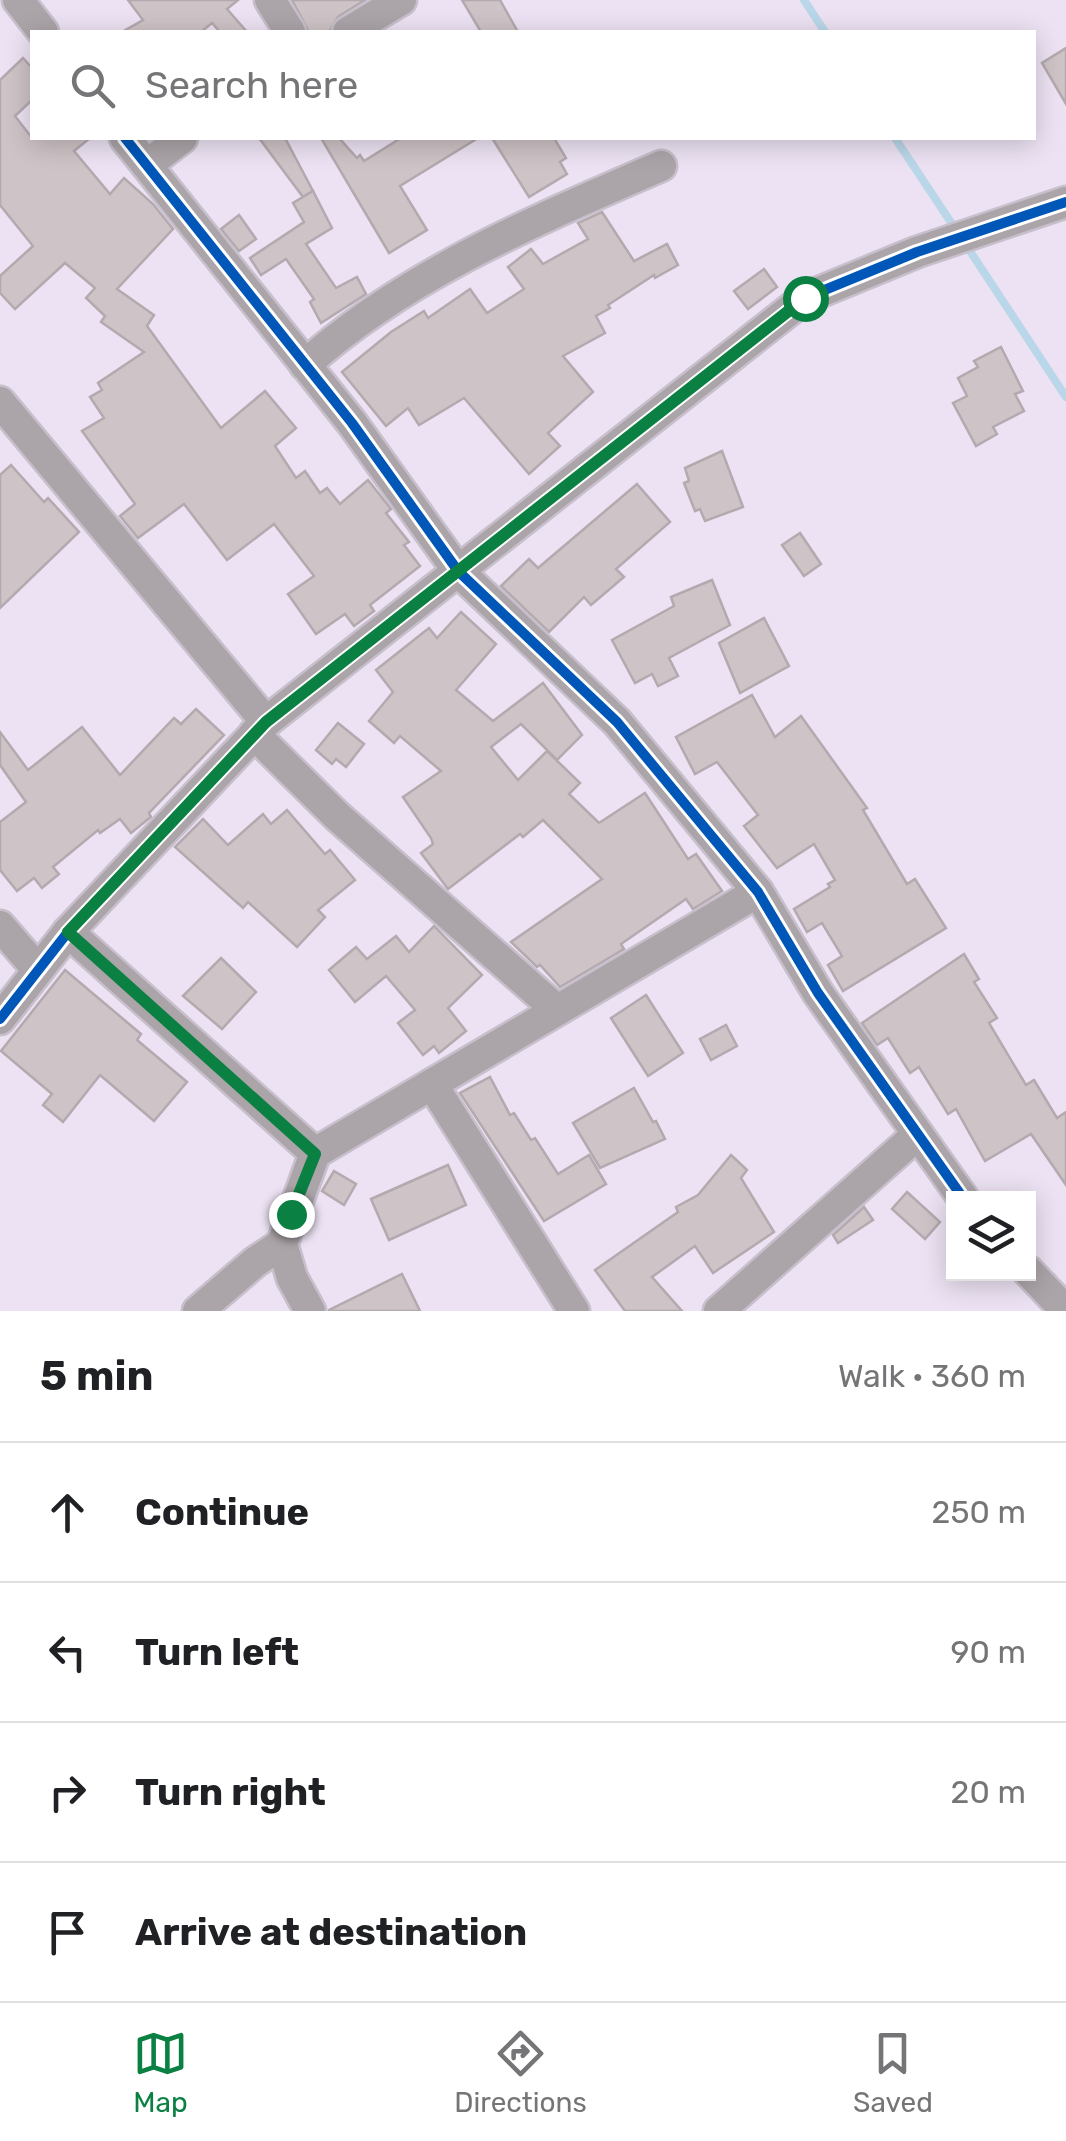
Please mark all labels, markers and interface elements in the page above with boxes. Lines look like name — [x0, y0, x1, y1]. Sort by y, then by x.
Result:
search box — [30, 30, 1036, 140]
icon: search — [65, 58, 120, 113]
text: Search here — [145, 62, 358, 108]
route start — [783, 276, 829, 322]
map controls — [946, 1191, 1036, 1281]
button: layers — [946, 1191, 1036, 1281]
route end — [269, 1192, 315, 1238]
text: 5 min — [40, 1351, 154, 1401]
text: Walk · 360 m — [838, 1357, 1026, 1395]
icon: ahead — [40, 1485, 95, 1540]
text: Continue — [135, 1489, 309, 1535]
text: 250 m — [932, 1493, 1026, 1531]
icon: left — [40, 1625, 95, 1680]
text: Turn left — [135, 1629, 299, 1675]
text: 90 m — [950, 1633, 1026, 1671]
icon: right — [40, 1765, 95, 1820]
text: Turn right — [135, 1769, 326, 1815]
text: 20 m — [951, 1773, 1026, 1811]
icon: arrive — [40, 1905, 95, 1960]
text: Arrive at destination — [135, 1909, 527, 1955]
tab: Map — [133, 2026, 188, 2119]
tab: Directions — [454, 2026, 587, 2119]
tab: Saved — [853, 2026, 933, 2119]

